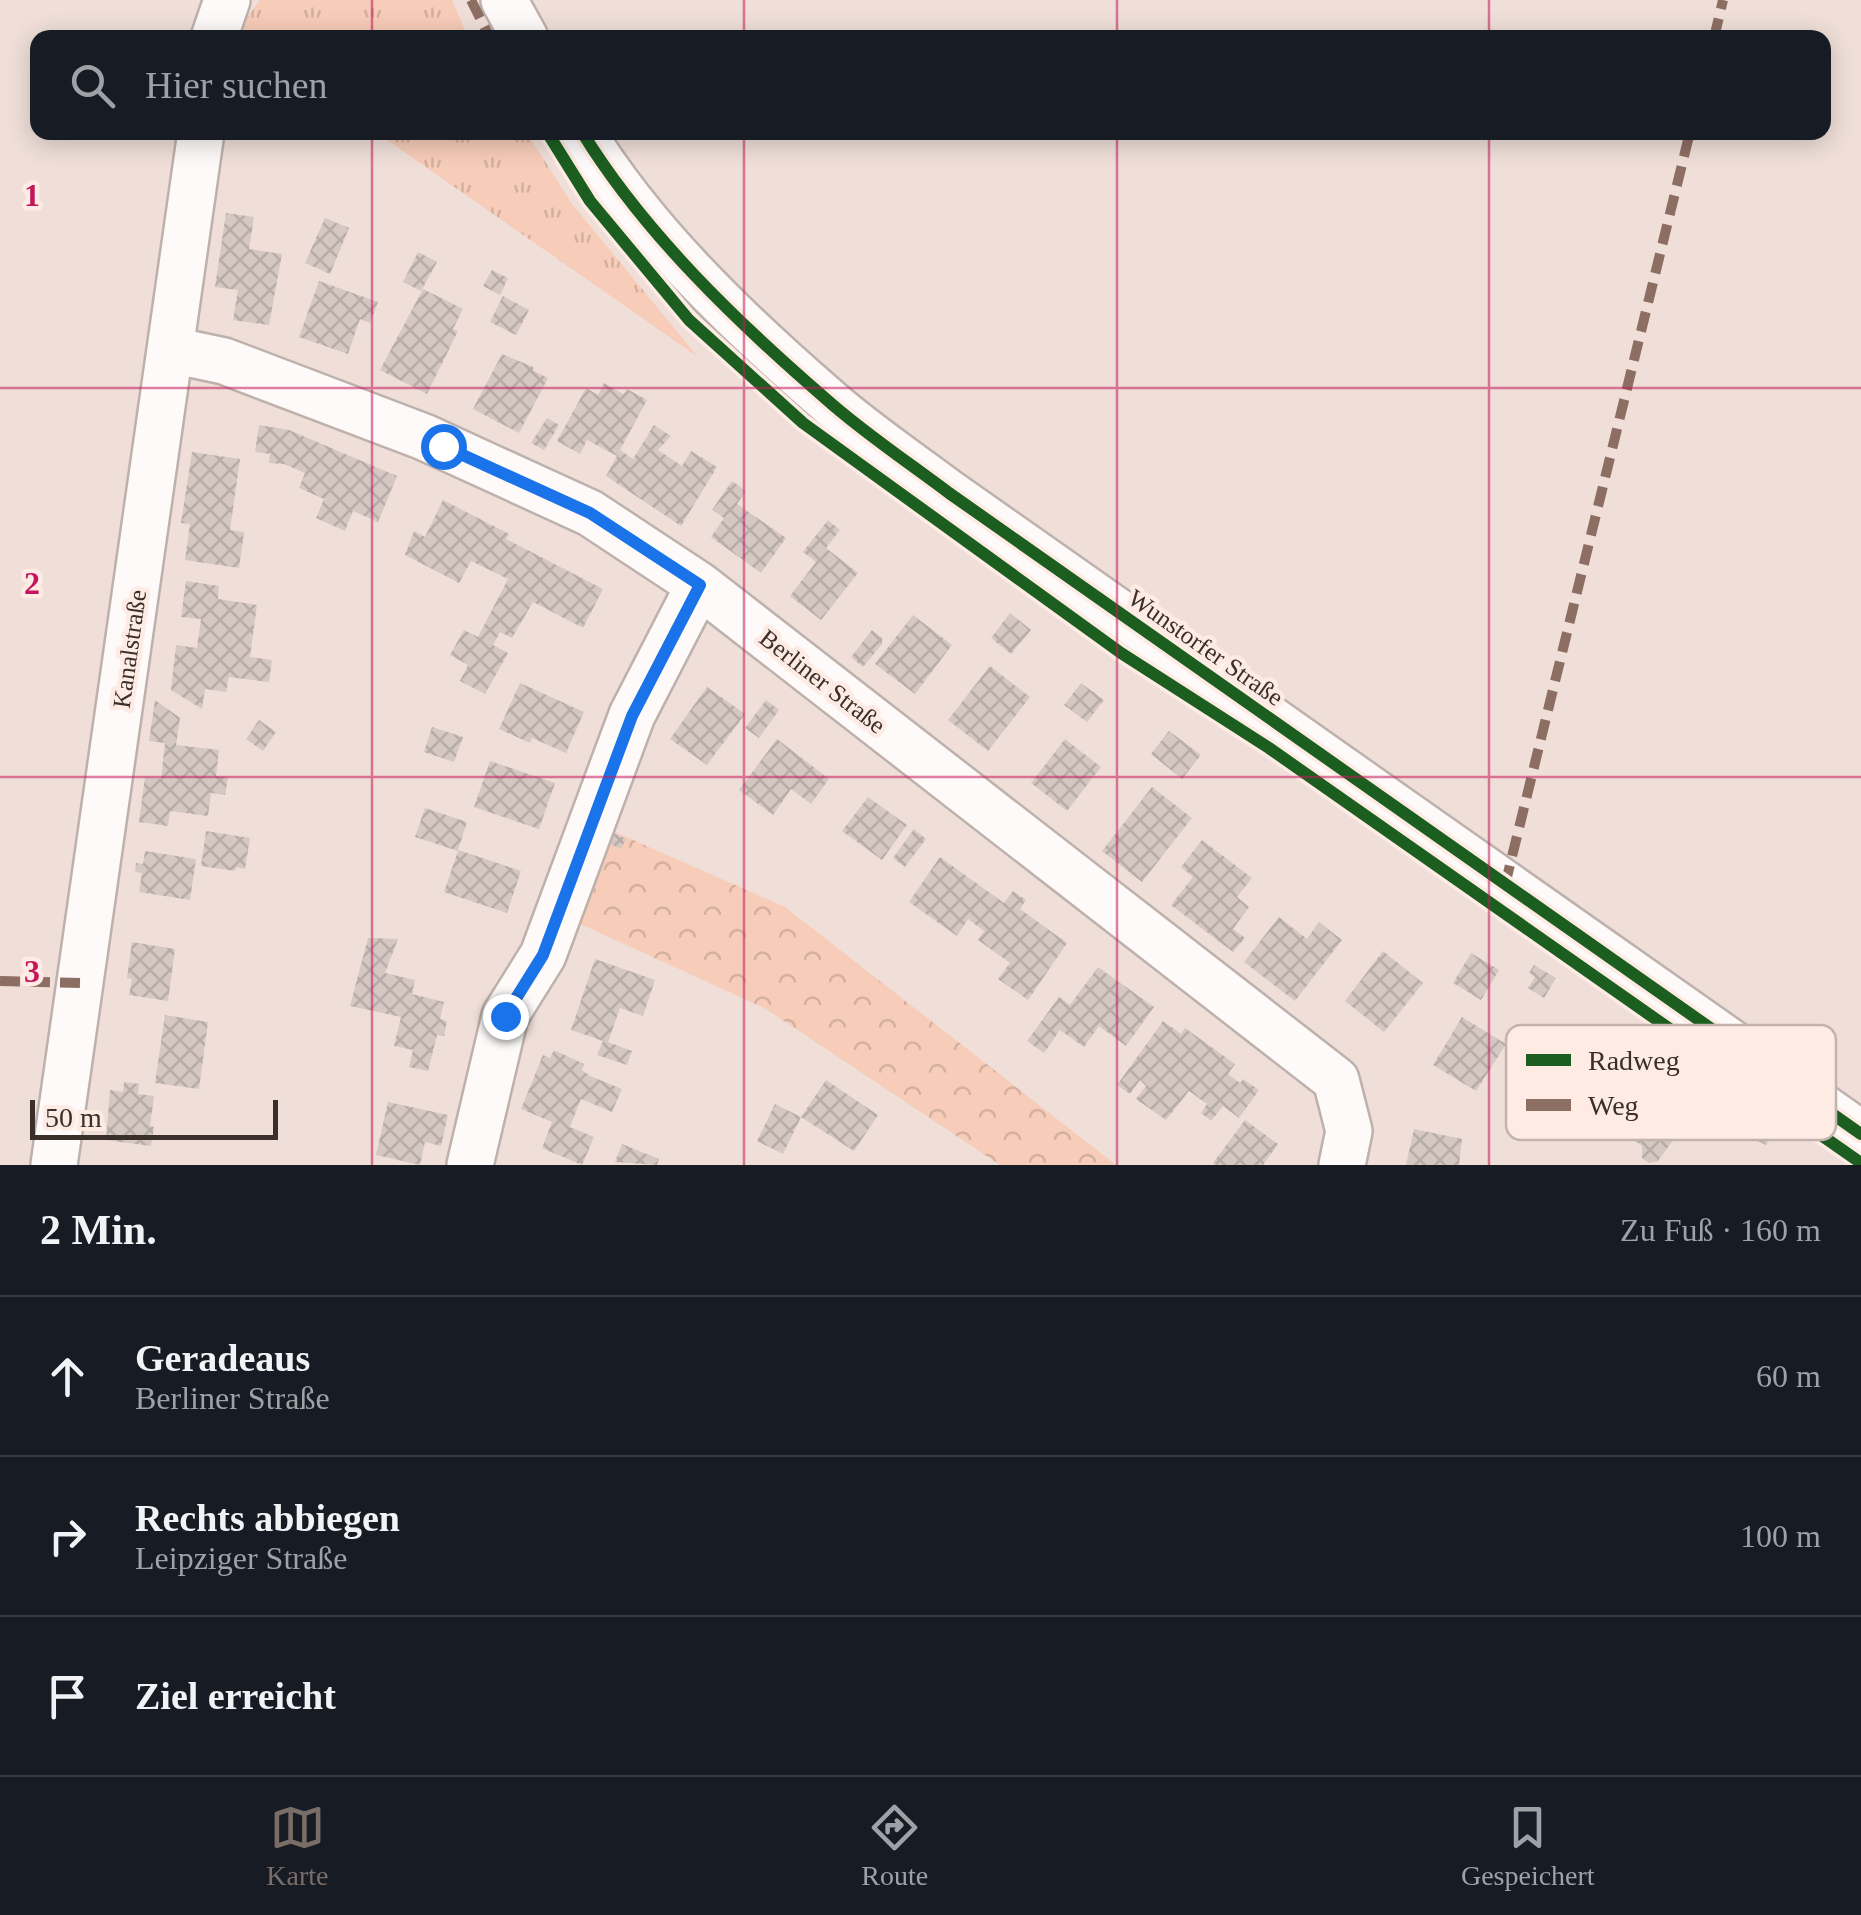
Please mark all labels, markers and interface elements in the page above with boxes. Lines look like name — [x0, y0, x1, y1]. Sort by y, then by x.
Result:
search box — [30, 30, 1831, 140]
icon: search — [65, 58, 120, 113]
text: Hier suchen — [145, 64, 328, 106]
text: 1 — [24, 177, 40, 213]
route start — [421, 424, 467, 470]
text: 2 — [24, 565, 40, 601]
street label: Wunstorfer Straße — [1123, 584, 1288, 711]
street label: Kanalstraße — [108, 588, 151, 710]
street label: Berliner Straße — [754, 624, 891, 739]
text: 3 — [24, 953, 40, 989]
route end — [483, 994, 529, 1040]
legend — [1506, 1025, 1836, 1140]
text: Radweg — [1588, 1045, 1680, 1076]
text: Weg — [1588, 1090, 1639, 1121]
scale bar — [30, 1095, 278, 1140]
text: 50 m — [45, 1102, 102, 1133]
text: 2 Min. — [40, 1207, 157, 1253]
text: Zu Fuß · 160 m — [1620, 1212, 1821, 1248]
text: Geradeaus — [135, 1337, 310, 1379]
icon: ahead — [40, 1349, 95, 1404]
text: 60 m — [1756, 1358, 1821, 1394]
text: Berliner Straße — [135, 1380, 330, 1416]
text: Rechts abbiegen — [135, 1497, 400, 1539]
icon: right — [40, 1509, 95, 1564]
text: 100 m — [1740, 1518, 1821, 1554]
text: Leipziger Straße — [135, 1540, 347, 1576]
icon: arrive — [40, 1669, 95, 1724]
text: Ziel erreicht — [135, 1675, 336, 1717]
tab: Karte — [266, 1800, 329, 1892]
tab: Route — [861, 1800, 928, 1892]
tab: Gespeichert — [1461, 1800, 1595, 1892]

